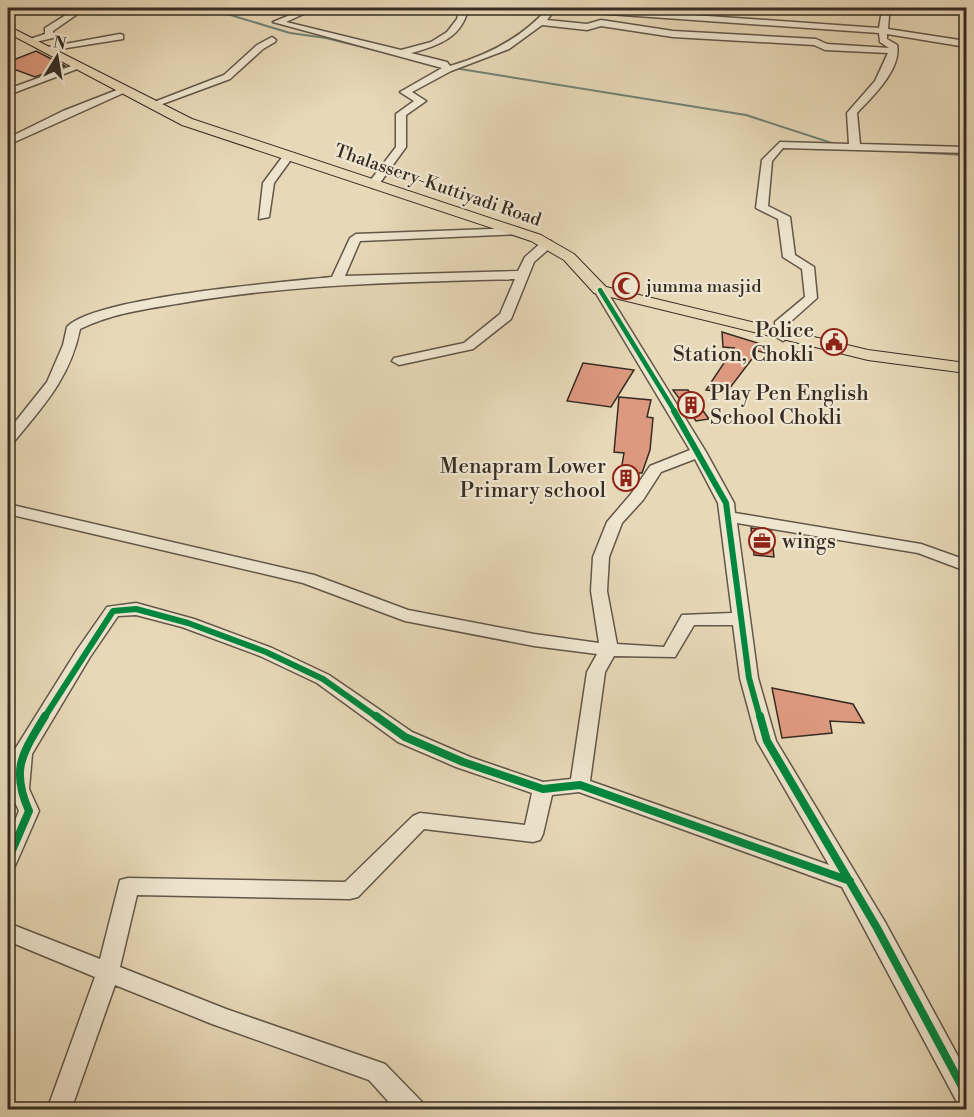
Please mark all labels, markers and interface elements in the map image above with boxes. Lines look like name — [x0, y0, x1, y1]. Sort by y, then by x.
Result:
north arrow — [27, 27, 87, 87]
text: N — [52, 32, 68, 54]
street label: Thalassery-Kuttiyadi Road — [331, 139, 545, 232]
mosque icon: jumma masjid — [611, 271, 641, 301]
place label: jumma masjid — [645, 275, 762, 298]
place label: Police Station, Chokli — [673, 318, 814, 368]
public building icon: Police Station, Chokli — [819, 327, 849, 357]
place label: Play Pen English School Chokli — [710, 381, 869, 431]
building icon: Play Pen English School Chokli — [676, 390, 706, 420]
place label: Menapram Lower Primary school — [440, 454, 606, 504]
building icon: Menapram Lower Primary school — [611, 463, 641, 493]
office icon: wings — [747, 526, 777, 556]
place label: wings — [781, 529, 836, 555]

